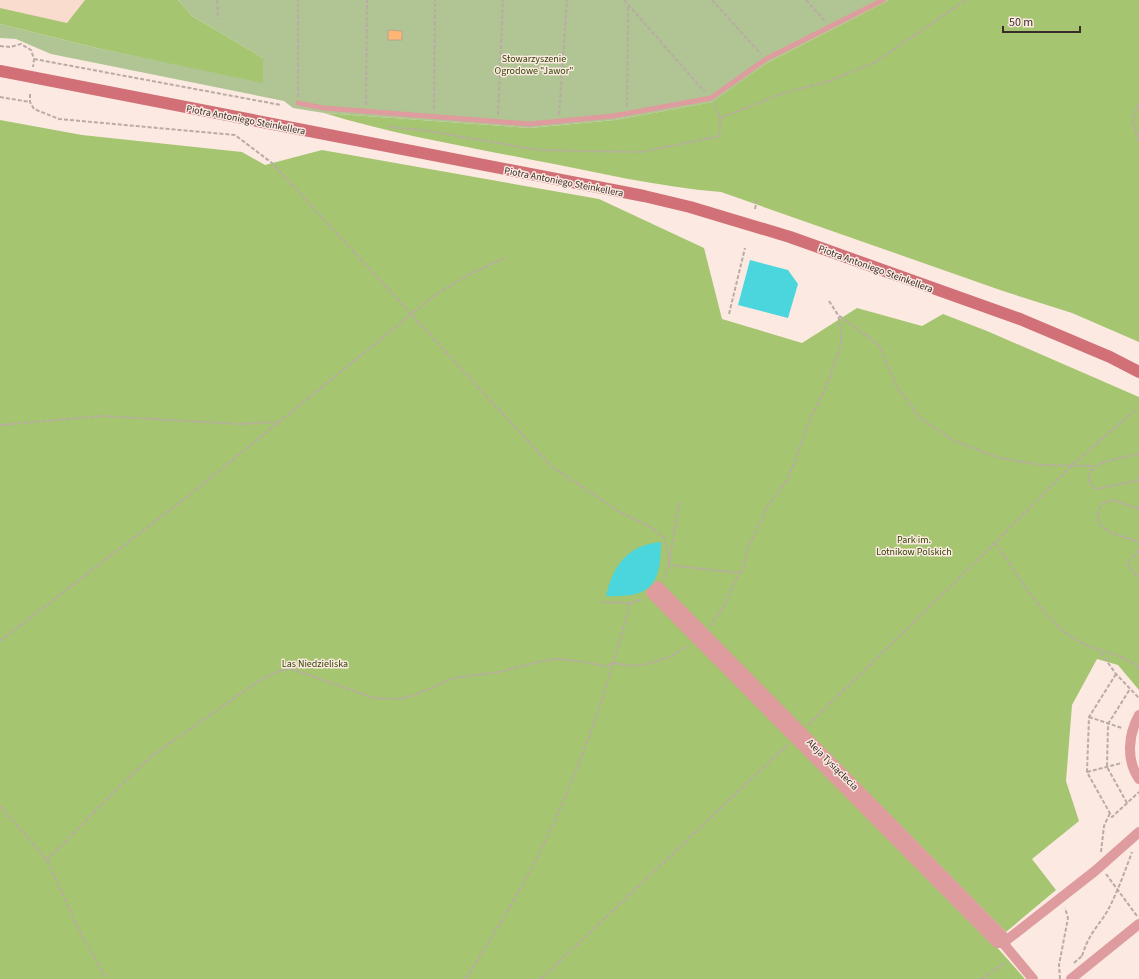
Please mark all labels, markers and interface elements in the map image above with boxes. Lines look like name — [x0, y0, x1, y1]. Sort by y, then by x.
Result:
scale bar — [1003, 8, 1080, 34]
text: 50 m — [1009, 14, 1033, 31]
park label: Stowarzyszenie Ogrodowe "Jawor" — [495, 52, 573, 78]
street label: Piotra Antoniego Steinkellera — [185, 102, 307, 138]
street label: Piotra Antoniego Steinkellera — [503, 164, 625, 200]
street label: Piotra Antoniego Steinkellera — [816, 242, 935, 296]
park label: Park im. Lotnikow Polskich — [876, 533, 952, 559]
park label: Las Niedzieliska — [282, 657, 348, 671]
street label: Aleja Tysiąclecia — [803, 736, 861, 794]

